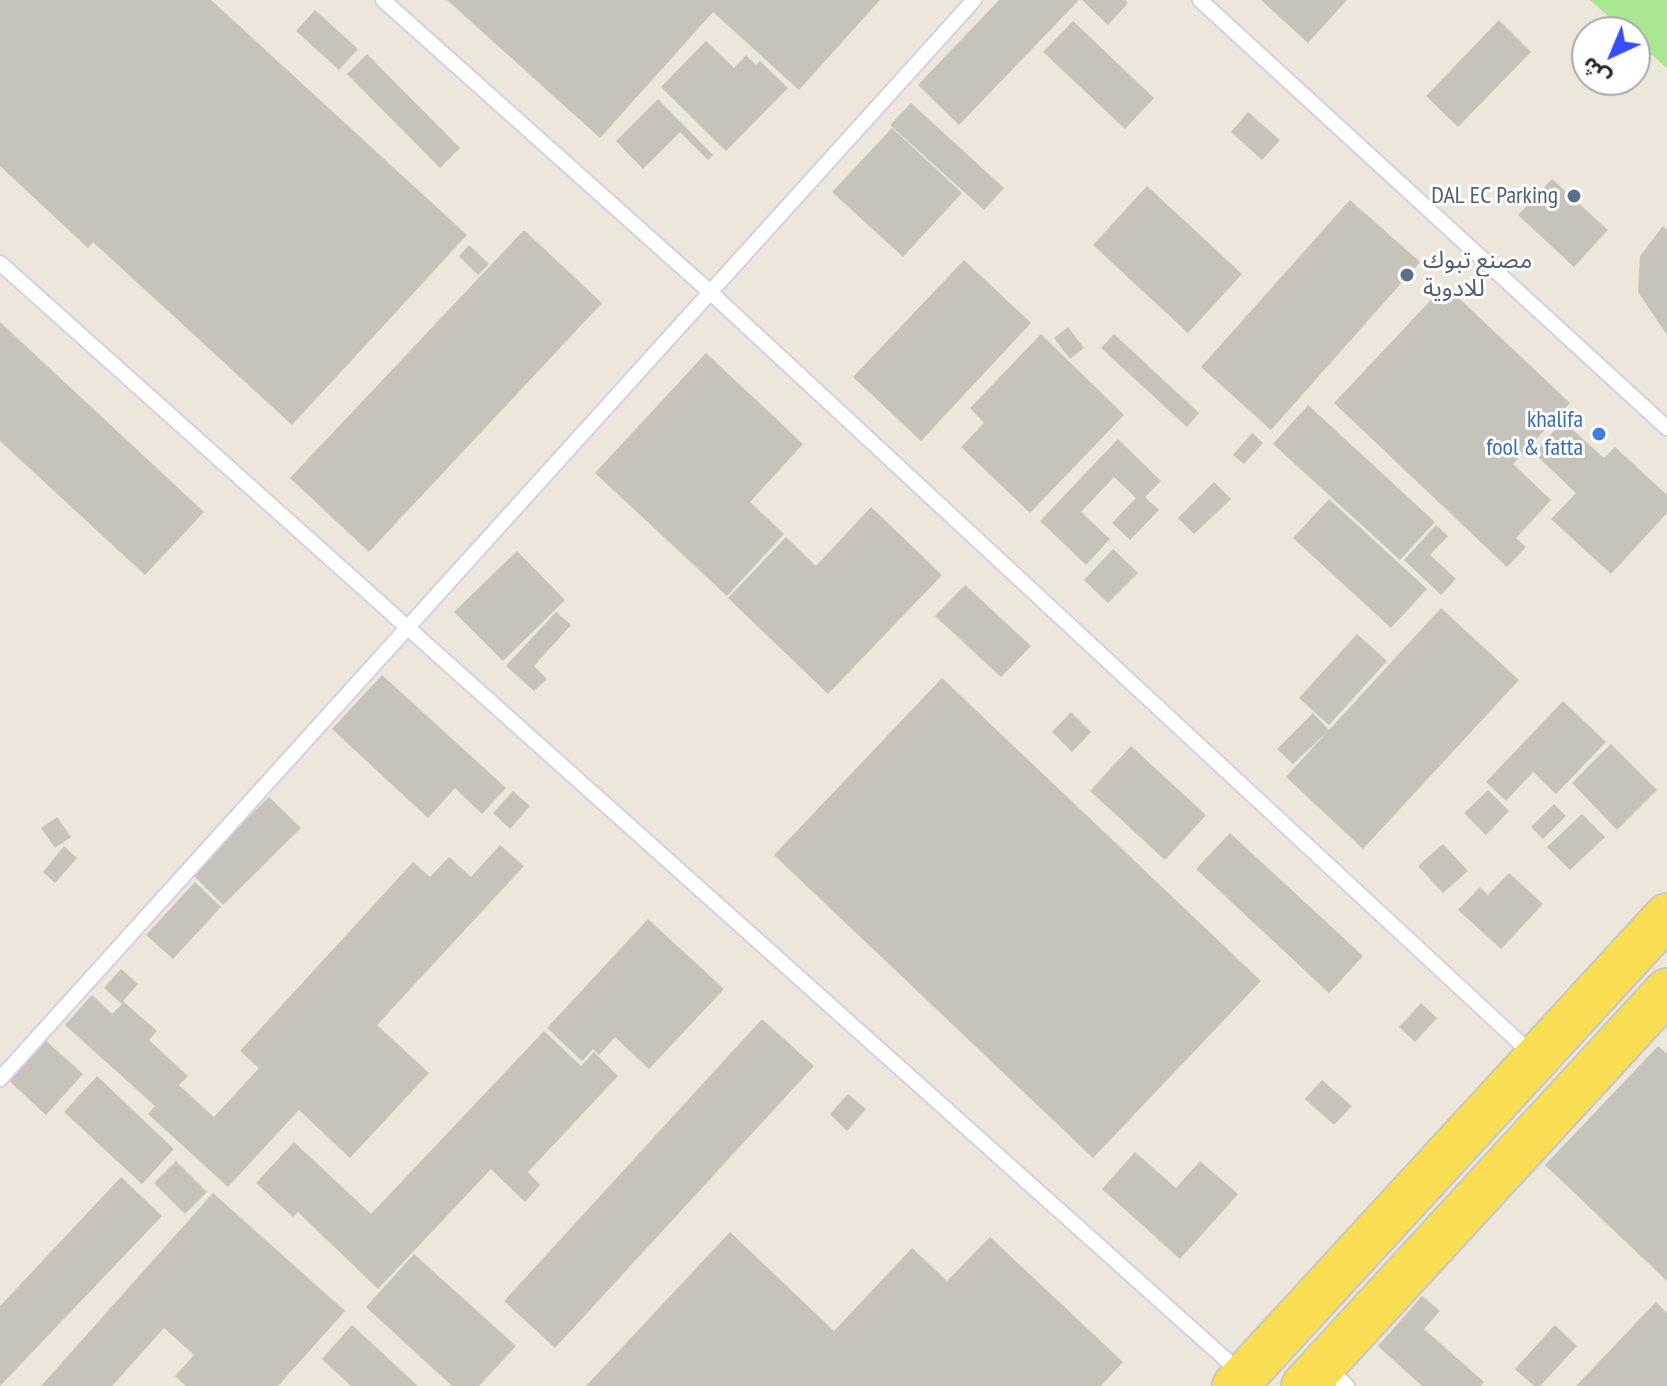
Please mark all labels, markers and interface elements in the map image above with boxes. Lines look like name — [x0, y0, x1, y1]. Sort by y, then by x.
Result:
north arrow — [1571, 16, 1651, 96]
text: ش — [1575, 51, 1616, 92]
place label: DAL EC Parking — [1431, 182, 1558, 210]
marker: DAL EC Parking — [1565, 187, 1583, 205]
place label: مصنع تبوك للادوية — [1423, 247, 1532, 303]
marker: مصنع تبوك للادوية — [1398, 266, 1416, 284]
place label: khalifa fool & fatta — [1486, 406, 1583, 462]
marker: khalifa fool & fatta — [1590, 425, 1608, 443]

